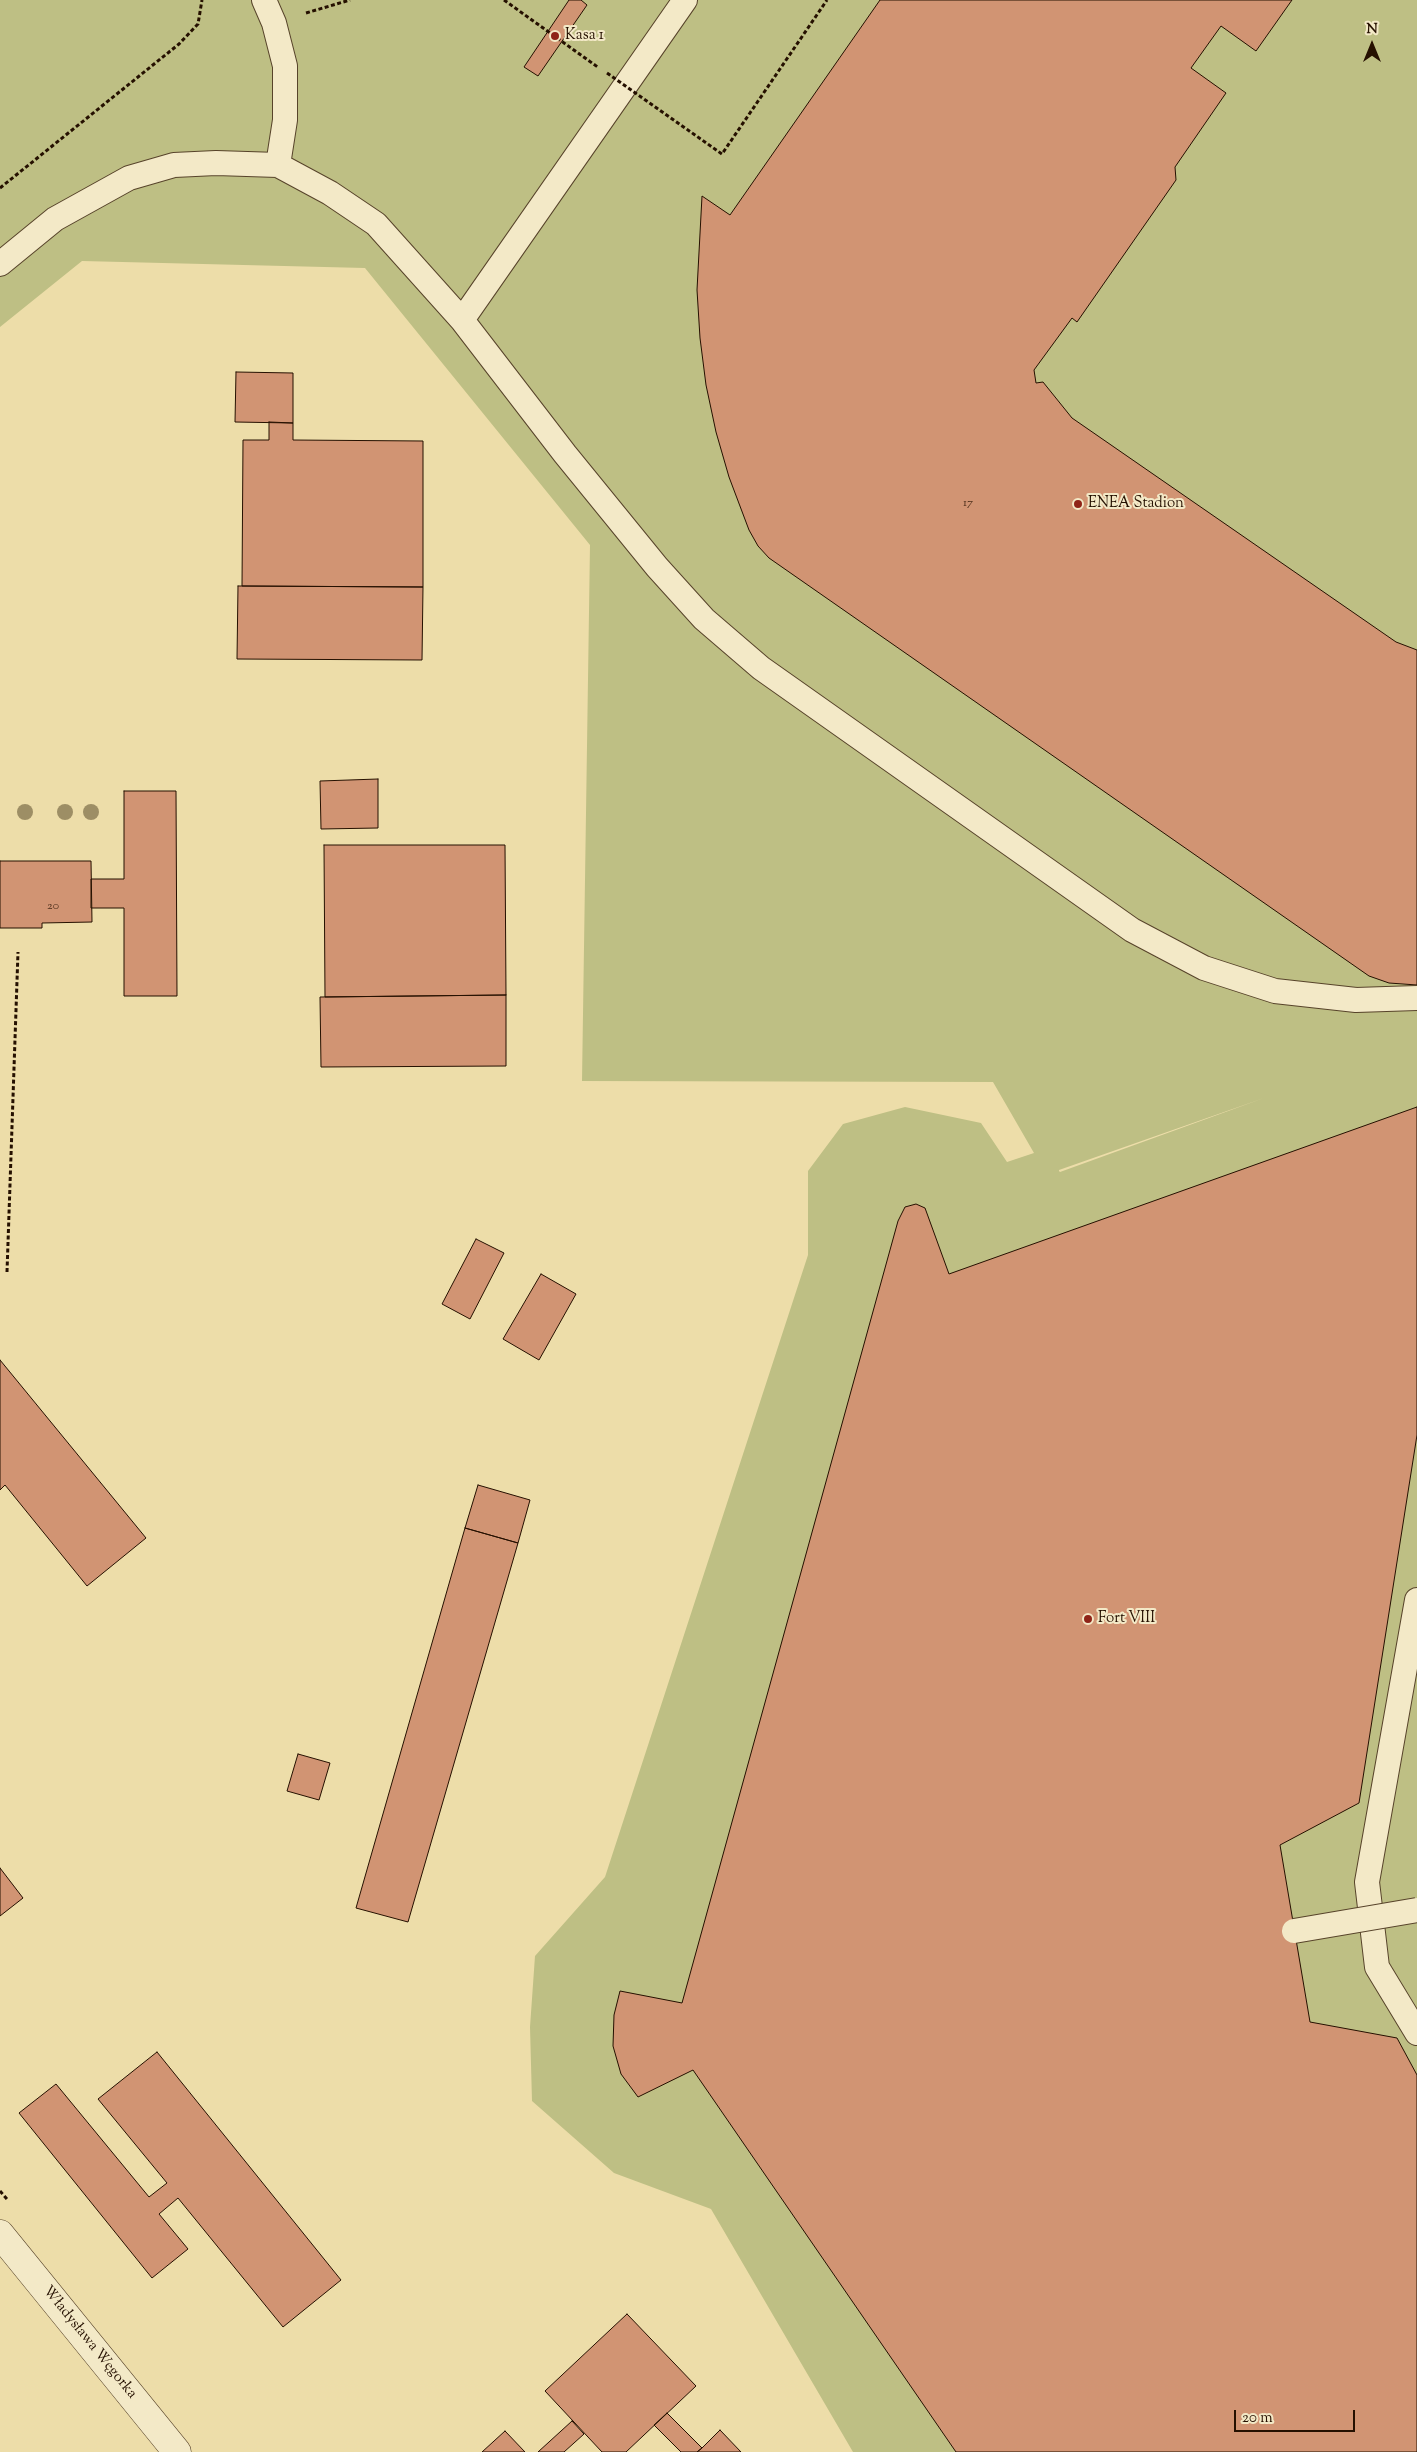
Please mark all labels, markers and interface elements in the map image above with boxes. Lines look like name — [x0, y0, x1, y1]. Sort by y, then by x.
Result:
north arrow — [1347, 20, 1397, 70]
text: N — [1366, 20, 1378, 40]
place label: Kasa 1 — [565, 27, 604, 45]
marker: Kasa 1 — [549, 30, 561, 42]
place label: ENEA Stadion — [1088, 495, 1184, 513]
house number: 17 — [963, 497, 973, 511]
marker: ENEA Stadion — [1072, 498, 1084, 510]
house number: 20 — [47, 900, 59, 914]
place label: Fort VIII — [1098, 1610, 1155, 1628]
marker: Fort VIII — [1082, 1613, 1094, 1625]
street label: Władysława Węgorka — [38, 2283, 140, 2403]
scale bar — [1237, 2400, 1358, 2432]
text: 20 m — [1242, 2408, 1273, 2429]

